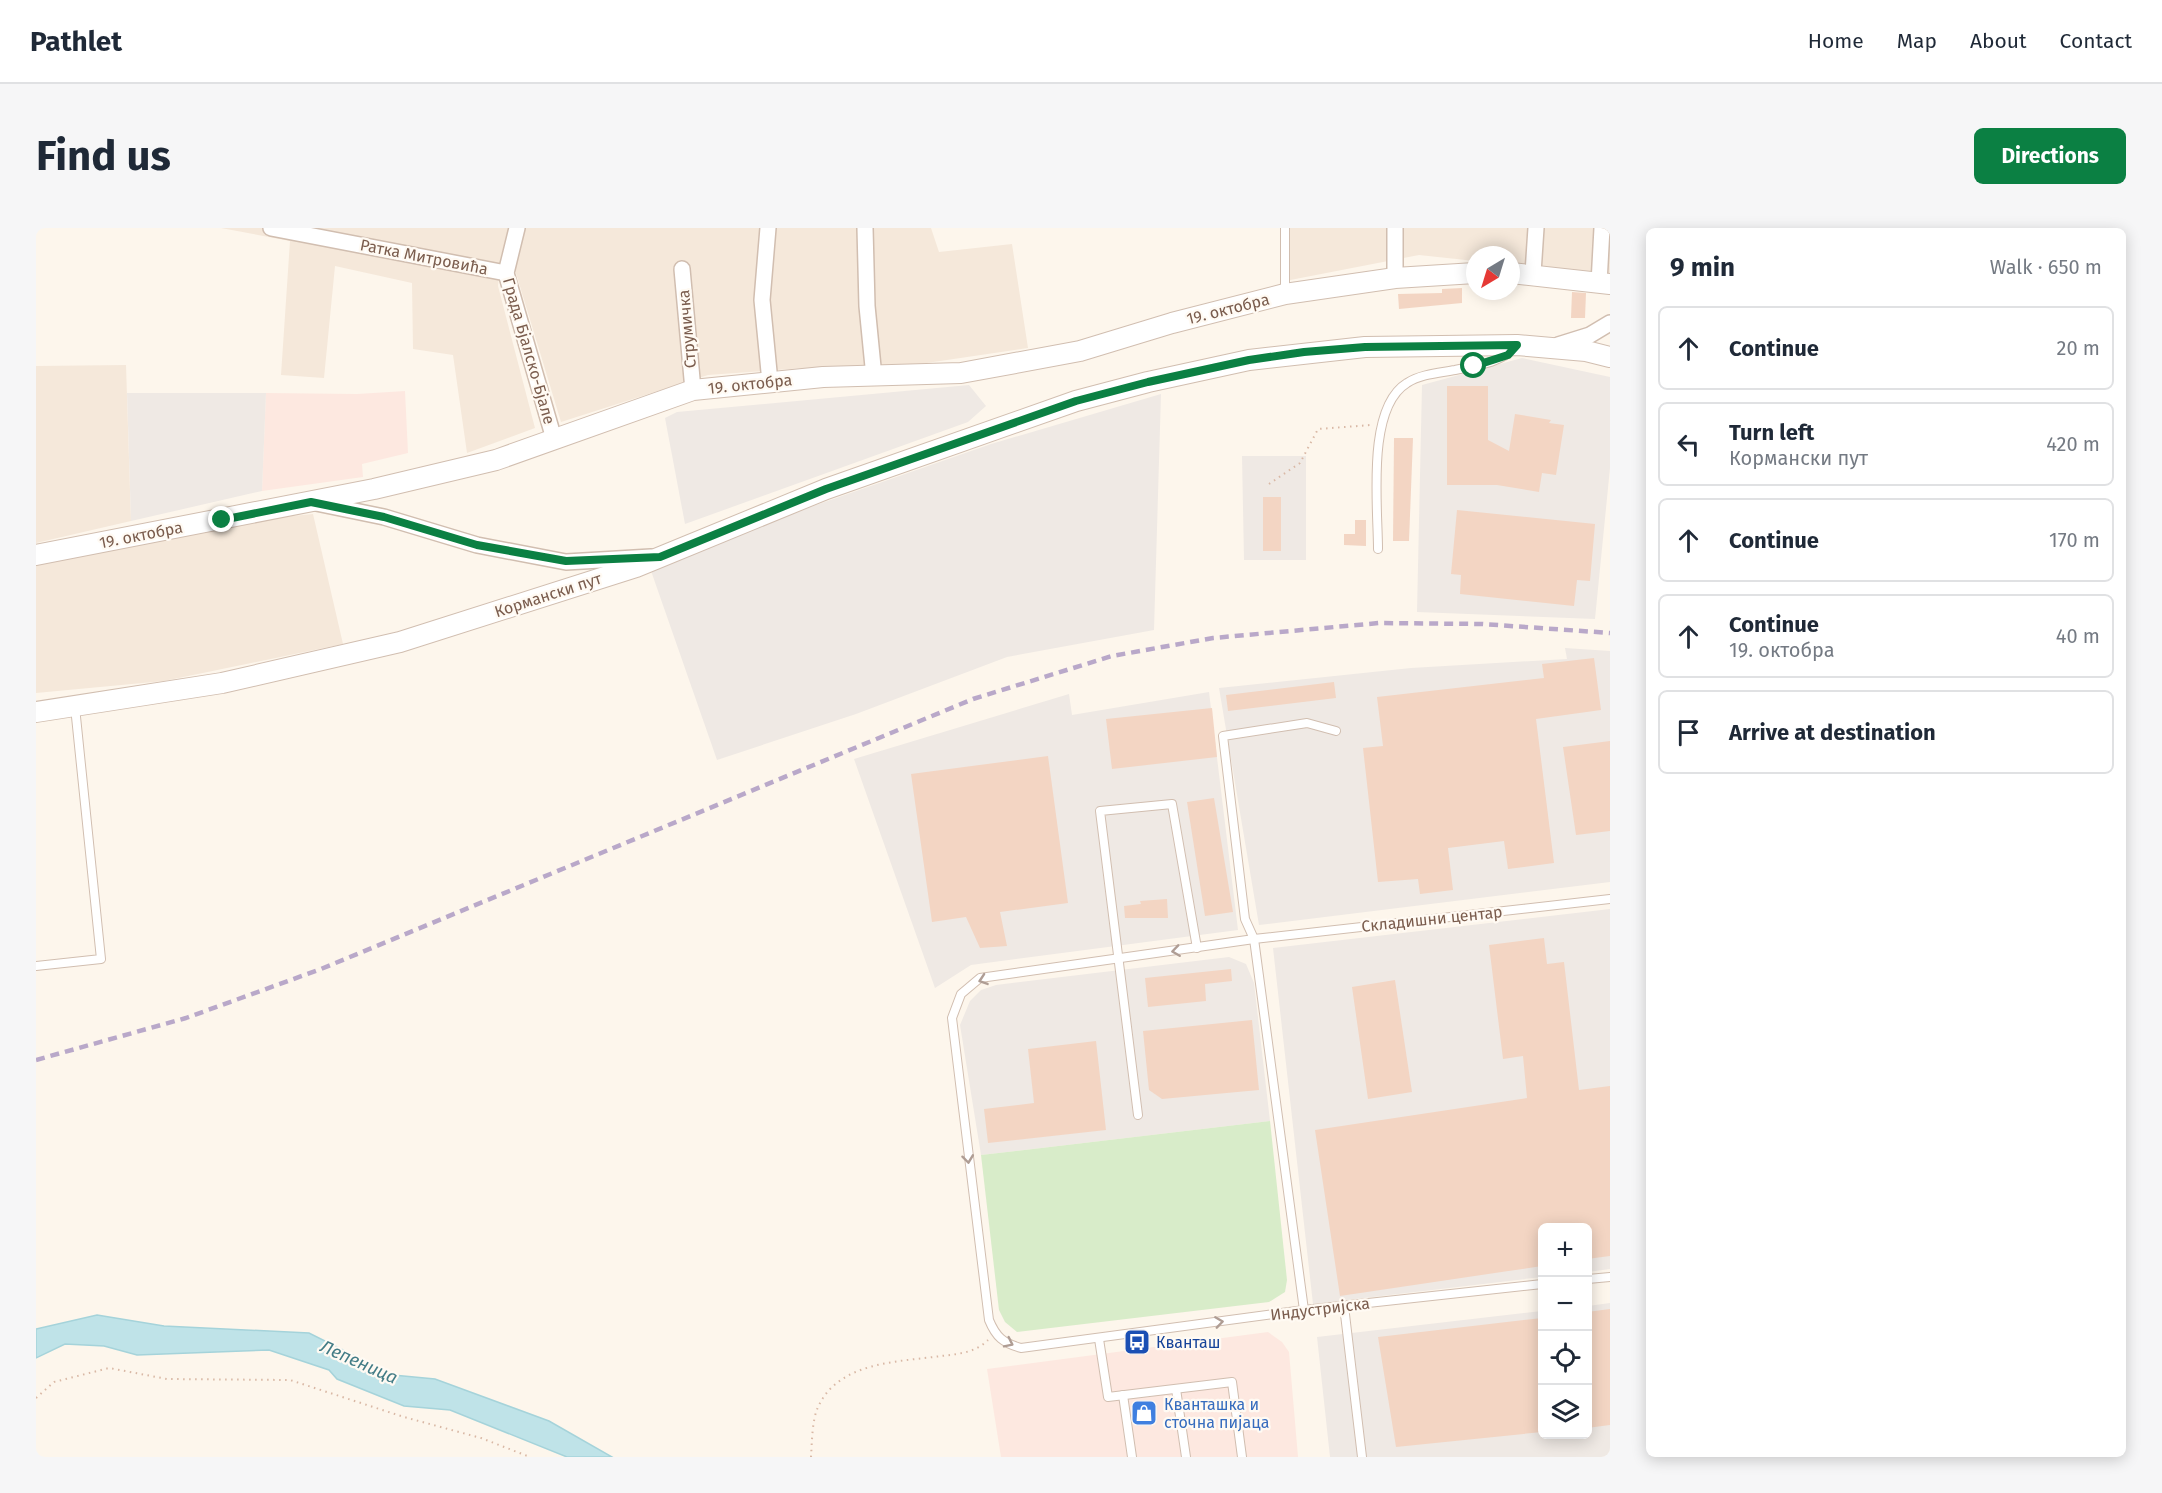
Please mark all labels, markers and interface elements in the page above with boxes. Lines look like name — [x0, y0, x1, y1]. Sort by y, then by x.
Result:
text: Pathlet — [30, 25, 122, 58]
text: Home — [1808, 28, 1864, 54]
text: Map — [1897, 28, 1937, 54]
text: About — [1970, 28, 2027, 54]
text: Contact — [2060, 28, 2132, 54]
button: Directions — [1974, 128, 2126, 184]
text: Find us — [36, 131, 171, 181]
street label: Ратка Митровића — [358, 235, 490, 279]
north arrow — [1466, 246, 1520, 300]
text: 9 min — [1670, 252, 1735, 283]
text: Walk · 650 m — [1990, 255, 2102, 279]
street label: Града Бјалско-Бјале — [499, 275, 559, 427]
street label: Струмичка — [674, 289, 700, 369]
street label: 19. октобра — [1185, 290, 1271, 328]
icon: ahead — [1672, 332, 1705, 365]
text: Continue — [1729, 335, 1819, 362]
text: 20 m — [2057, 336, 2100, 360]
route start — [1460, 352, 1486, 378]
street label: 19. октобра — [707, 370, 793, 398]
text: Turn left — [1729, 419, 1814, 446]
icon: left — [1672, 428, 1705, 461]
text: 420 m — [2046, 432, 2100, 456]
text: Кормански пут — [1729, 446, 1868, 470]
route end — [208, 506, 234, 532]
street label: 19. октобра — [98, 518, 184, 552]
icon: ahead — [1672, 524, 1705, 557]
text: Continue — [1729, 527, 1819, 554]
text: 170 m — [2049, 528, 2100, 552]
street label: Кормански пут — [492, 569, 605, 621]
text: Continue — [1729, 611, 1819, 638]
icon: ahead — [1672, 620, 1705, 653]
text: 40 m — [2056, 624, 2100, 648]
text: 19. октобра — [1729, 638, 1835, 662]
icon: arrive — [1672, 716, 1705, 749]
text: Arrive at destination — [1729, 719, 1936, 746]
street label: Складишни центар — [1361, 902, 1503, 936]
one-way arrow — [1171, 945, 1180, 957]
one-way arrow — [979, 972, 989, 985]
one-way arrow — [961, 1154, 974, 1163]
map controls — [1538, 1223, 1592, 1439]
button: + — [1538, 1223, 1592, 1277]
button: − — [1538, 1277, 1592, 1331]
street label: Индустријска — [1269, 1293, 1371, 1325]
one-way arrow — [1214, 1316, 1224, 1329]
bus stop icon: Кванташ — [1122, 1327, 1152, 1357]
button: locate — [1538, 1331, 1592, 1385]
place label: Кванташ — [1156, 1333, 1221, 1352]
water label: Лепеница — [316, 1335, 401, 1389]
one-way arrow — [1002, 1335, 1013, 1347]
button: layers — [1538, 1385, 1592, 1439]
place label: Кванташка и сточна пијаца — [1164, 1395, 1269, 1432]
shop icon: Кванташка и сточна пијаца — [1129, 1398, 1159, 1428]

